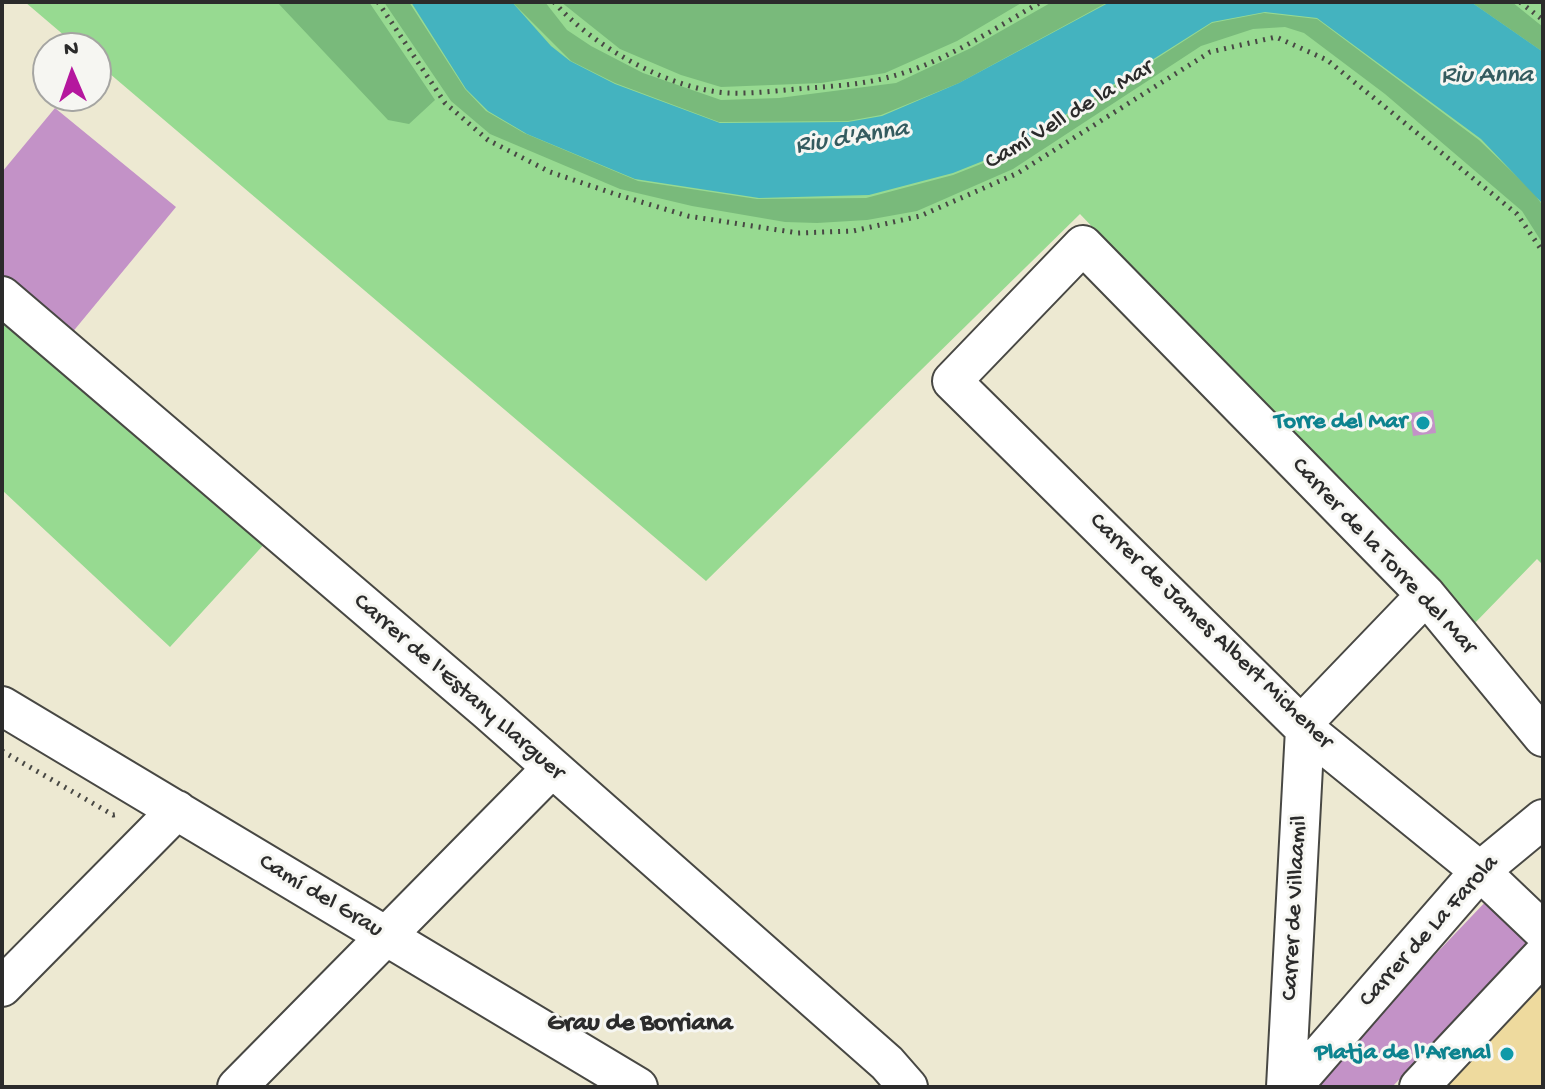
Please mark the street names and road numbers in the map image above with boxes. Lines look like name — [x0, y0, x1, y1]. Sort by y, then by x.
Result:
street label: Camí Vell de la Mar — [981, 54, 1159, 178]
street label: Carrer de la Torre del Mar — [1284, 452, 1482, 662]
street label: Carrer de James Albert Michener — [1082, 508, 1338, 756]
street label: Carrer de l'Estany Llarguer — [346, 588, 570, 788]
street label: Carrer de Villaamil — [1277, 815, 1315, 1001]
street label: Camí del Grau — [253, 849, 387, 945]
street label: Carrer de La Farola — [1354, 850, 1506, 1014]

